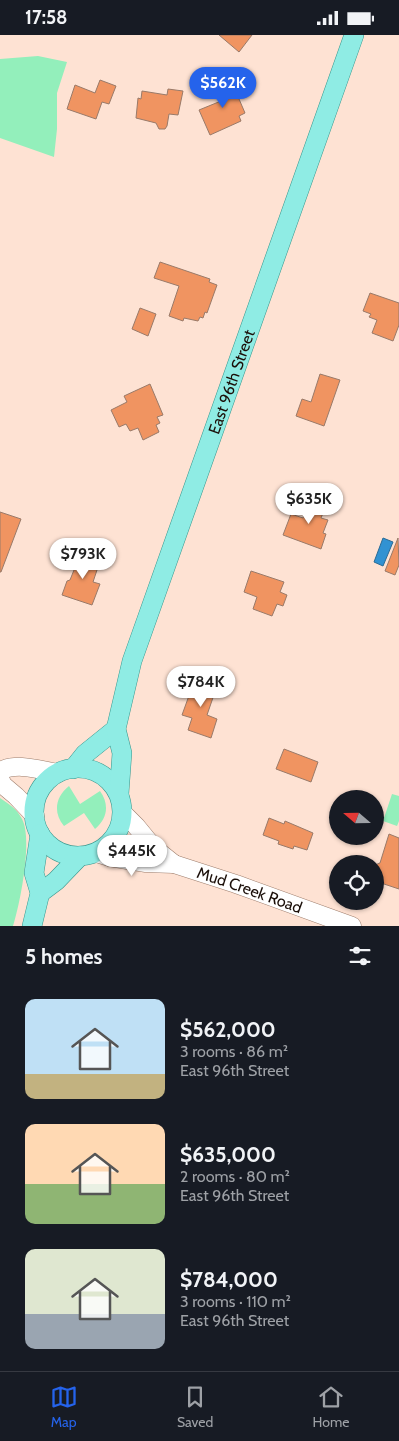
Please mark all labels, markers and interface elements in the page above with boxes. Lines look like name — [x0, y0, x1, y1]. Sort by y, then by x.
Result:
text: 17:58 — [25, 6, 68, 29]
pin: $562K — [188, 67, 258, 109]
text: $562K — [200, 73, 246, 92]
street label: East 96th Street — [204, 327, 258, 436]
pin: $635K — [274, 483, 344, 525]
text: $635K — [286, 489, 332, 508]
pin: $793K — [48, 537, 118, 580]
text: $793K — [60, 544, 106, 563]
pin: $784K — [166, 665, 236, 708]
text: $784K — [177, 672, 225, 691]
north arrow — [329, 790, 384, 845]
map controls — [329, 790, 384, 910]
pin: $445K — [97, 835, 167, 877]
text: $445K — [108, 841, 156, 860]
button: locate — [329, 855, 384, 910]
street label: Mud Creek Road — [195, 863, 305, 917]
icon: filters — [346, 942, 374, 970]
text: 5 homes — [25, 944, 103, 969]
text: $562,000 — [180, 1017, 276, 1042]
icon: home — [65, 1019, 125, 1079]
text: 3 rooms · 86 m² — [180, 1042, 288, 1061]
text: East 96th Street — [180, 1061, 289, 1080]
text: $635,000 — [180, 1142, 276, 1167]
icon: home — [65, 1144, 125, 1204]
text: 2 rooms · 80 m² — [180, 1167, 290, 1186]
text: East 96th Street — [180, 1186, 289, 1205]
text: $784,000 — [180, 1267, 278, 1292]
icon: home — [65, 1269, 125, 1329]
text: 3 rooms · 110 m² — [180, 1292, 291, 1311]
text: East 96th Street — [180, 1311, 289, 1330]
tab: Map — [50, 1383, 78, 1431]
tab: Saved — [177, 1383, 213, 1431]
tab: Home — [313, 1383, 349, 1431]

